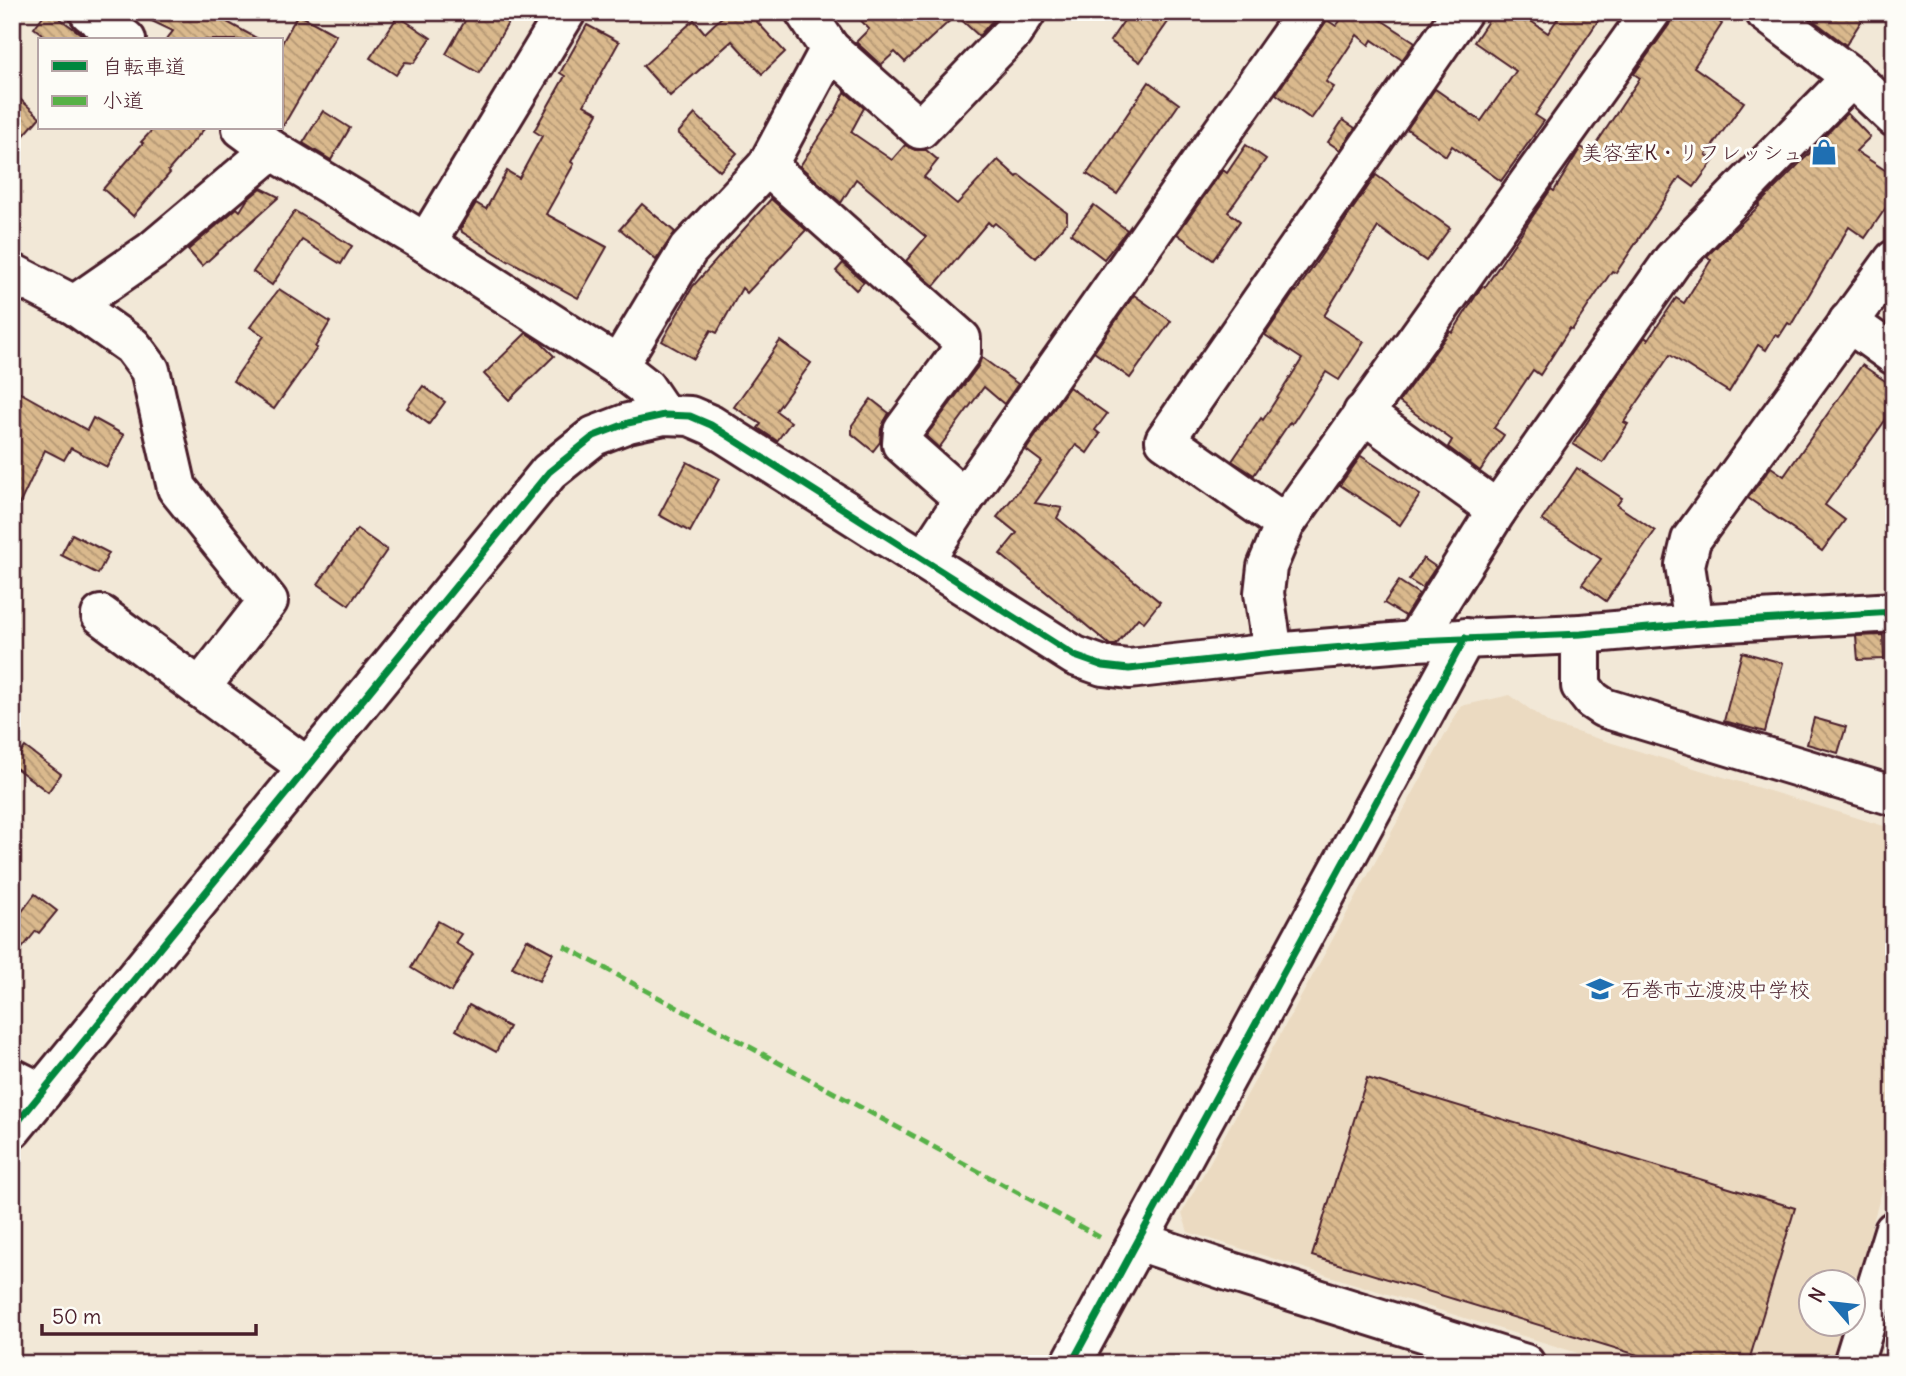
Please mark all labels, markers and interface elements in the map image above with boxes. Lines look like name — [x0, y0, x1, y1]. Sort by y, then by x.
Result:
legend — [38, 38, 284, 130]
text: 自転車道 — [102, 53, 186, 80]
text: 小道 — [102, 87, 144, 114]
shop icon: 美容室K・リフレッシュ — [1809, 137, 1839, 167]
place label: 美容室K・リフレッシュ — [1581, 139, 1803, 166]
school or university icon: 石巻市立渡波中学校 — [1585, 974, 1615, 1004]
place label: 石巻市立渡波中学校 — [1621, 976, 1810, 1003]
north arrow — [1798, 1268, 1868, 1338]
text: N — [1803, 1284, 1831, 1306]
scale bar — [42, 1292, 256, 1336]
text: 50 m — [52, 1303, 101, 1330]

